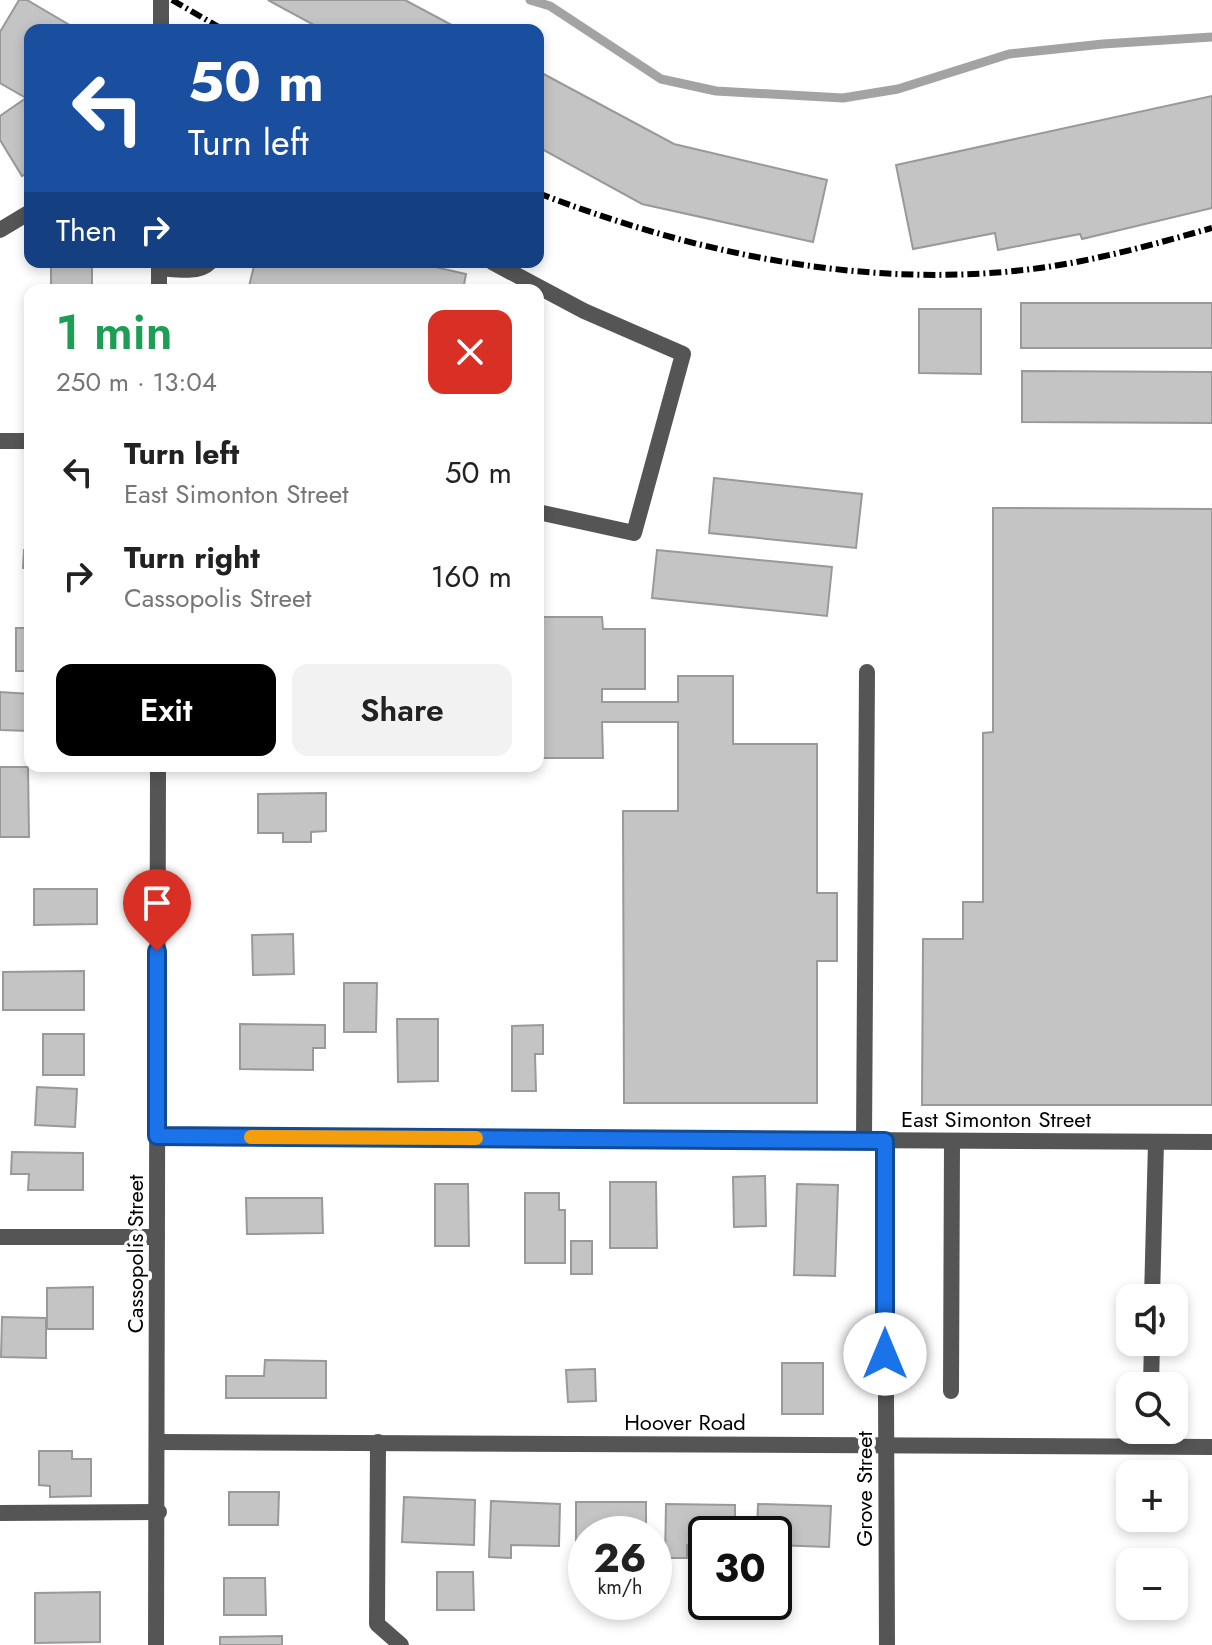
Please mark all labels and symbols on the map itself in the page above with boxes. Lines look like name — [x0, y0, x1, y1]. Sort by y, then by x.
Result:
pin — [123, 869, 191, 951]
street label: East Simonton Street — [901, 1103, 1092, 1135]
street label: Cassopolis Street — [119, 1174, 151, 1333]
position arrow — [843, 1312, 927, 1396]
street label: Hoover Road — [624, 1406, 746, 1438]
street label: Grove Street — [848, 1430, 880, 1547]
speed limit sign: 30 — [688, 1516, 792, 1620]

